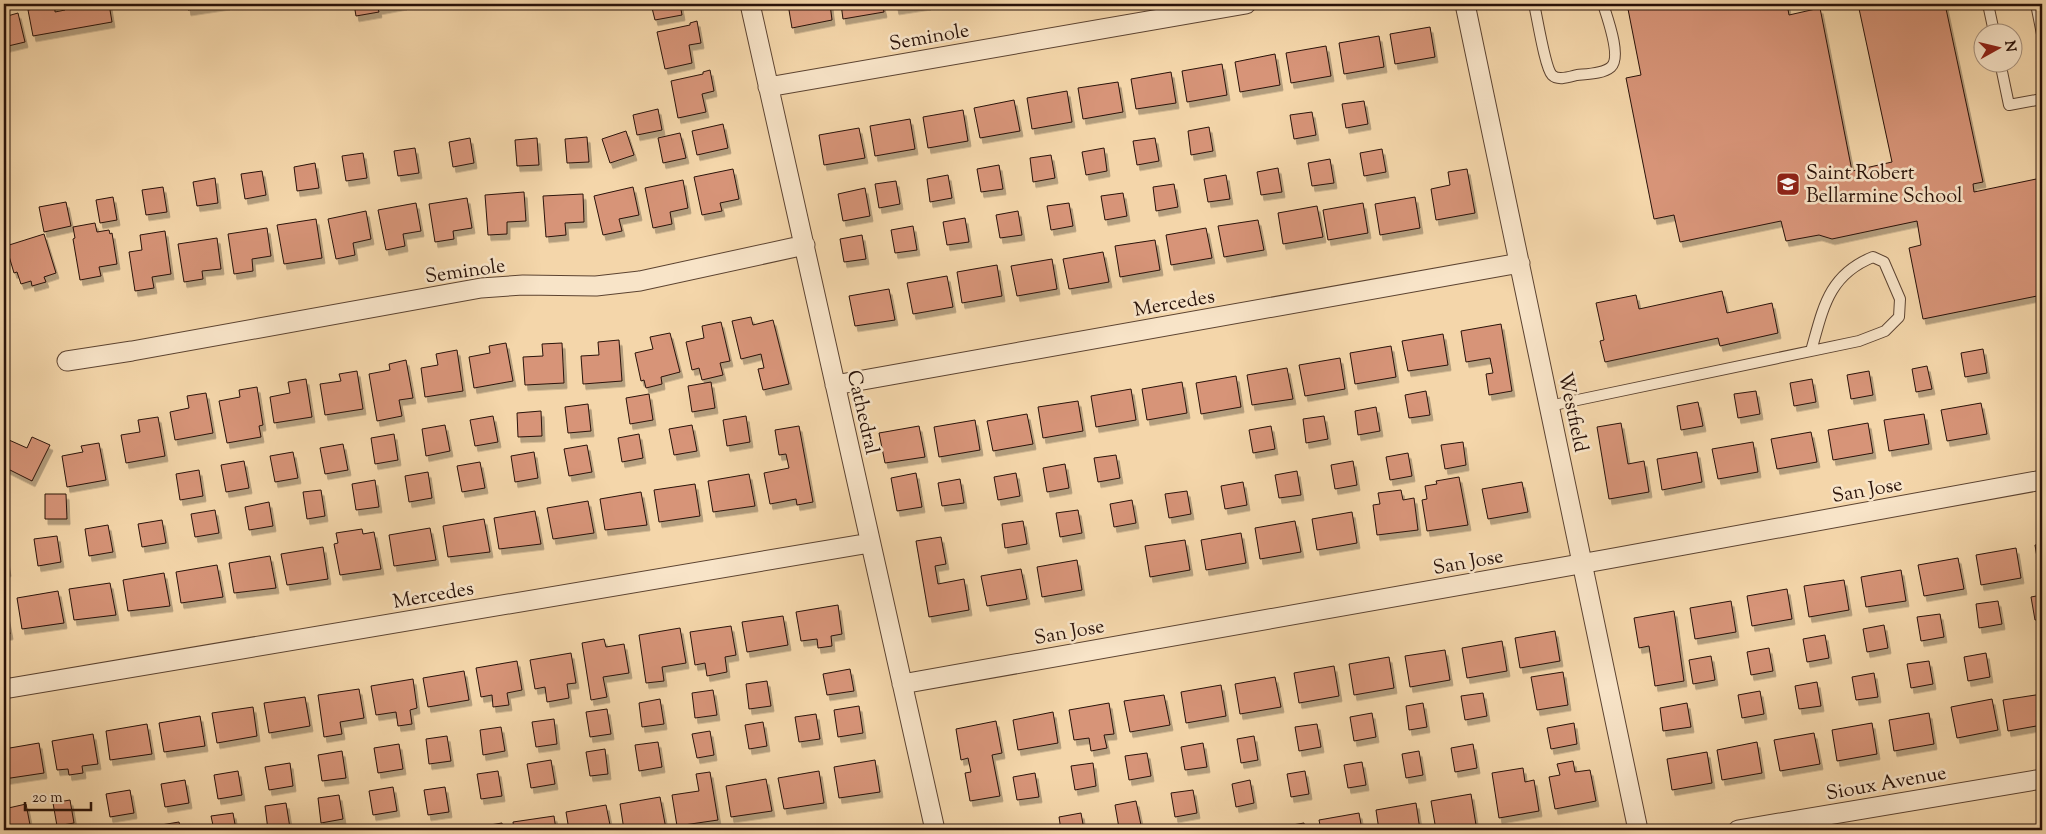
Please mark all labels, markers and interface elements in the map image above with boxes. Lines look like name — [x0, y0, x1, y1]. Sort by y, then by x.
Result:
street label: Seminole — [887, 17, 972, 60]
north arrow — [1974, 22, 2024, 72]
text: N — [1998, 40, 2020, 53]
place label: Saint Robert Bellarmine School — [1806, 160, 1963, 212]
school or university icon: Saint Robert Bellarmine School — [1775, 171, 1801, 197]
street label: Seminole — [423, 253, 507, 292]
street label: Mercedes — [1132, 283, 1217, 326]
street label: Cathedral — [838, 367, 885, 458]
street label: Westfield — [1549, 370, 1594, 455]
street label: San Jose — [1830, 471, 1905, 512]
street label: San Jose — [1431, 543, 1506, 584]
street label: Mercedes — [391, 575, 476, 618]
street label: San Jose — [1032, 613, 1107, 654]
street label: Sioux Avenue — [1824, 760, 1949, 809]
scale bar — [25, 779, 91, 811]
text: 20 m — [32, 788, 63, 809]

